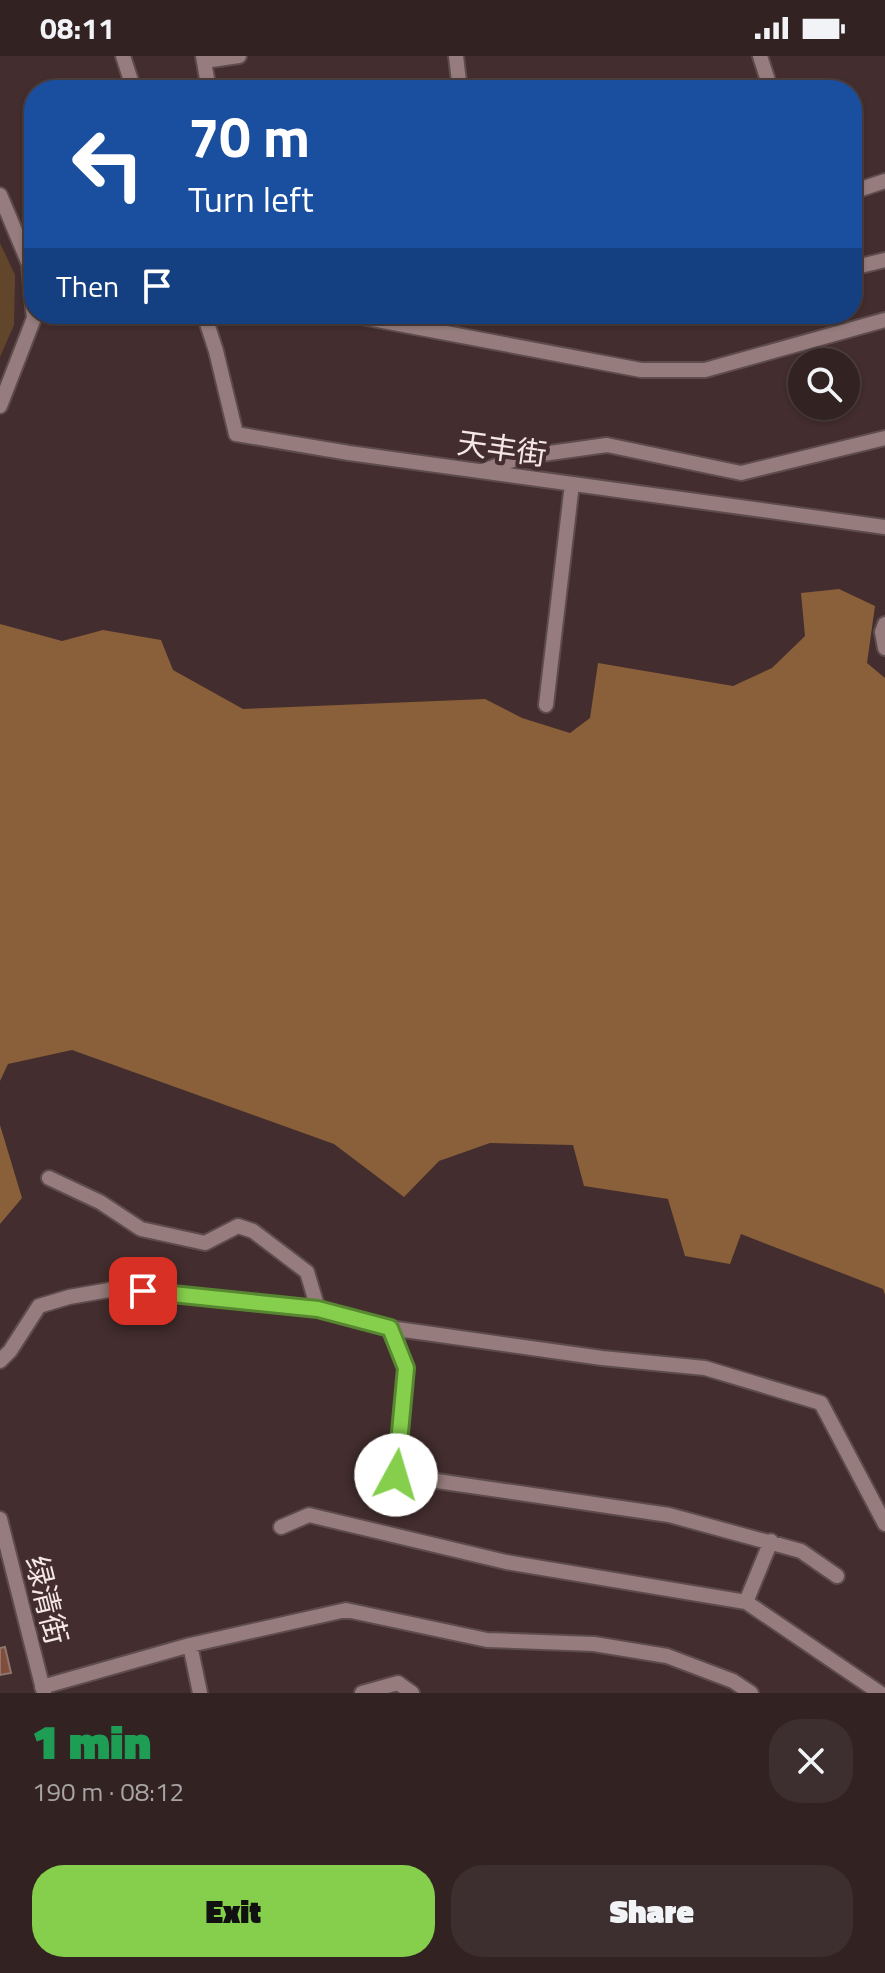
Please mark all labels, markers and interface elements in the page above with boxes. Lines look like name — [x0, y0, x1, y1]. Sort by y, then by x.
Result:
text: 08:11 — [40, 5, 115, 51]
text: 70 m — [188, 94, 310, 179]
icon: left — [56, 112, 160, 216]
text: Turn left — [188, 171, 314, 226]
text: Then — [56, 263, 119, 309]
icon: arrive — [135, 264, 179, 308]
map controls — [788, 348, 860, 420]
button: search — [788, 348, 860, 420]
street label: 天丰街 — [454, 419, 550, 477]
pin — [109, 1257, 177, 1325]
icon: arrive — [121, 1269, 165, 1313]
position arrow — [354, 1433, 438, 1517]
street label: 绿清街 — [14, 1551, 80, 1649]
text: 1 min — [32, 1705, 151, 1778]
button: close — [769, 1719, 853, 1803]
text: 190 m · 08:12 — [32, 1772, 184, 1811]
button: Exit — [32, 1865, 435, 1957]
button: Share — [451, 1865, 853, 1957]

